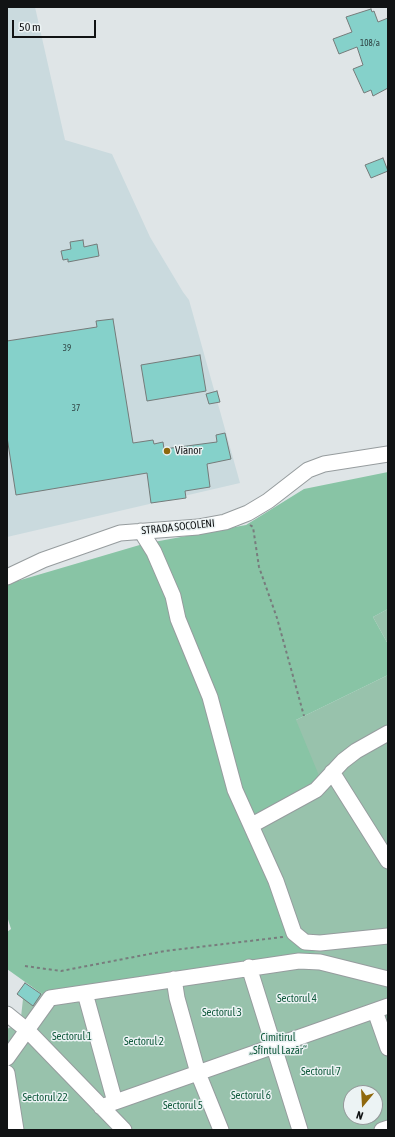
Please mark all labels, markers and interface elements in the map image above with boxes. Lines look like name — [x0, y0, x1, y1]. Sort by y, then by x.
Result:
scale bar — [14, 12, 98, 38]
text: 50 m — [19, 20, 41, 34]
house number: 108/a — [360, 38, 380, 48]
house number: 39 — [63, 343, 71, 353]
house number: 37 — [72, 403, 80, 413]
place label: Vianor — [175, 444, 202, 458]
marker: Vianor — [162, 446, 172, 456]
street label: STRADA SOCOLENI — [141, 517, 215, 537]
park label: Sectorul 4 — [277, 992, 317, 1006]
park label: Sectorul 3 — [202, 1006, 242, 1020]
park label: Sectorul 1 — [52, 1030, 92, 1044]
park label: Cimitirul „Sfîntul Lazăr“ — [249, 1031, 307, 1057]
park label: Sectorul 2 — [124, 1035, 164, 1049]
park label: Sectorul 7 — [301, 1065, 341, 1079]
north arrow — [343, 1085, 383, 1125]
park label: Sectorul 6 — [231, 1089, 271, 1103]
park label: Sectorul 22 — [22, 1091, 68, 1105]
park label: Sectorul 5 — [163, 1099, 203, 1113]
text: N — [355, 1109, 365, 1122]

